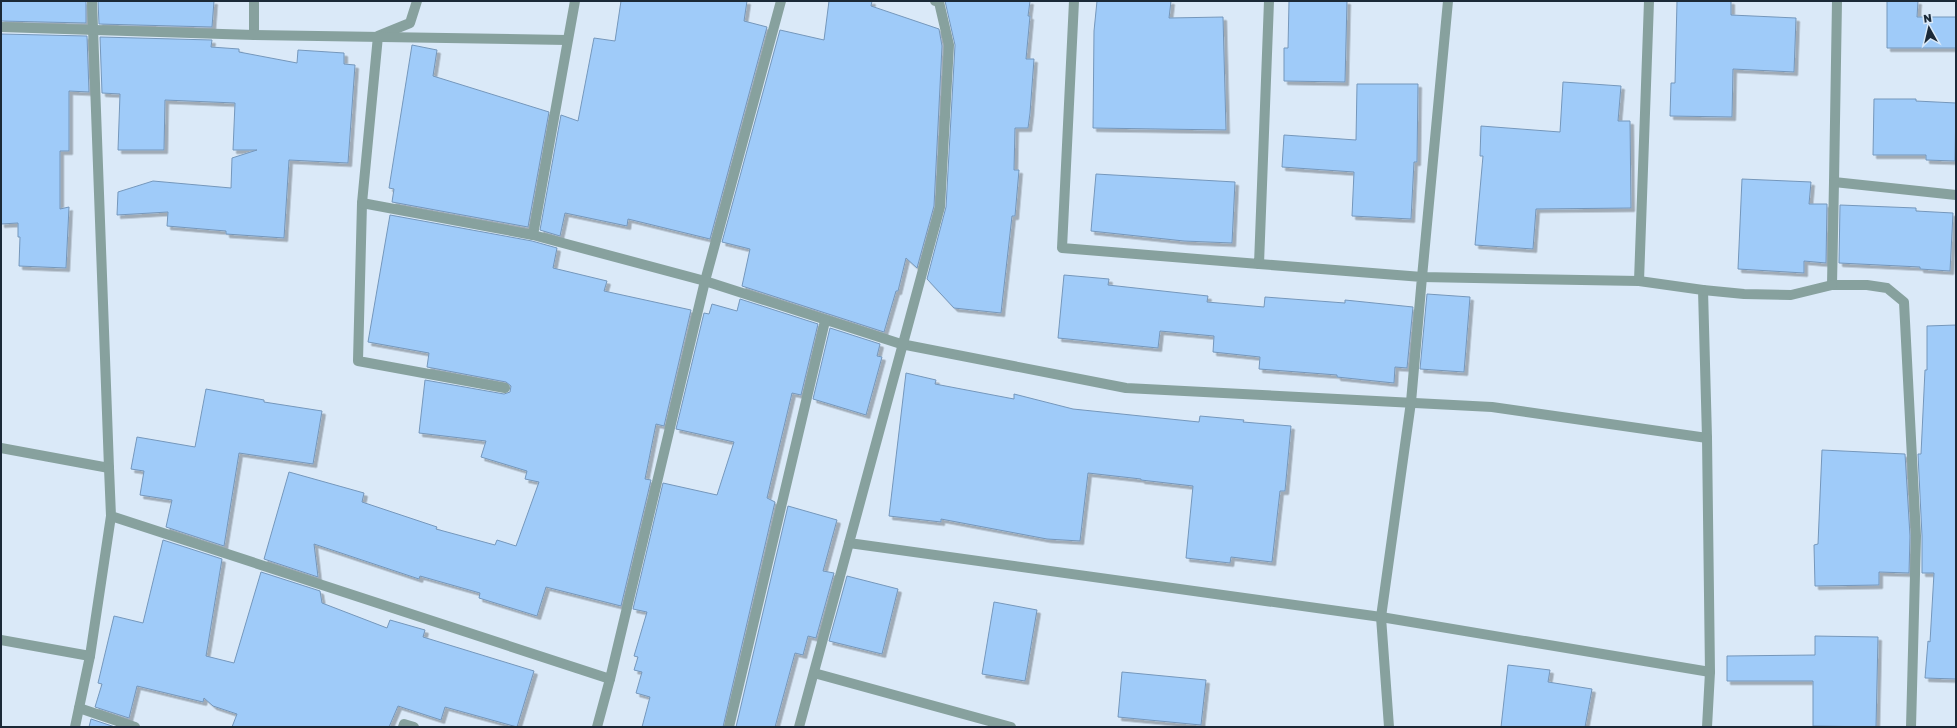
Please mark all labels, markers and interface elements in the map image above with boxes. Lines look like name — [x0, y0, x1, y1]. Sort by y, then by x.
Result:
north arrow — [1909, 8, 1949, 48]
text: N — [1922, 11, 1933, 25]

